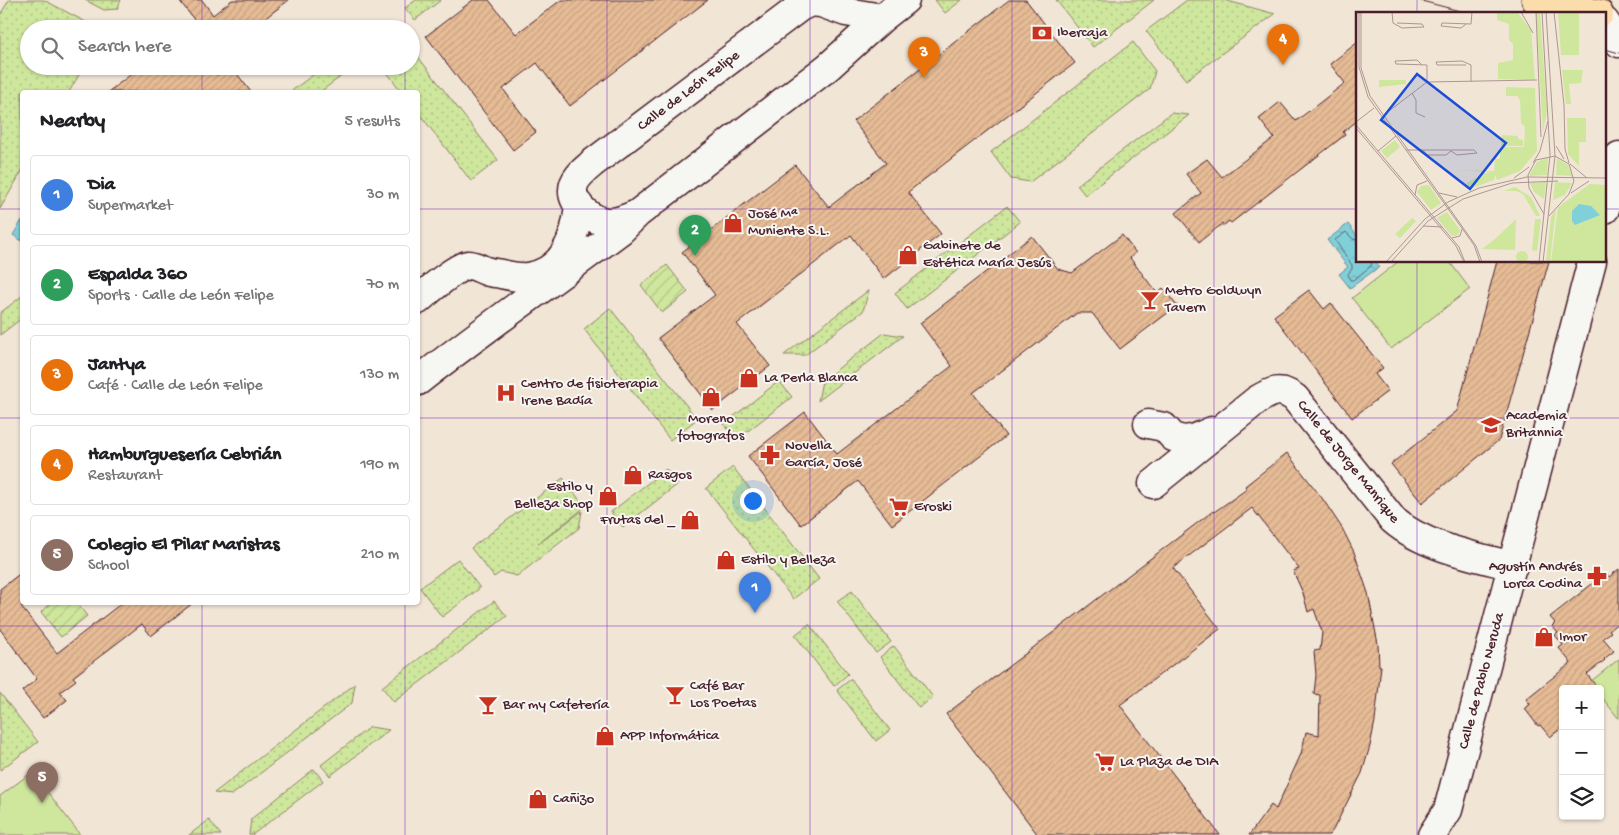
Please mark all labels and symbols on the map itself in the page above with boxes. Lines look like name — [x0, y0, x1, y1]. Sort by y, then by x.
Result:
inset map — [1356, 12, 1606, 262]
bank icon: Ibercaja — [1031, 22, 1053, 44]
place label: Ibercaja — [1057, 24, 1108, 42]
pin: 4 — [1267, 24, 1299, 65]
pin: 3 — [908, 37, 940, 78]
street label: Calle de León Felipe — [634, 47, 744, 135]
place label: José Mª Muniente S.L. — [748, 205, 830, 240]
shop icon: José Mª Muniente S.L. — [722, 212, 744, 234]
pin: 2 — [679, 215, 711, 256]
place label: Gabinete de Estética María Jesús — [923, 237, 1052, 272]
shop icon: Gabinete de Estética María Jesús — [897, 244, 919, 266]
place label: Metro Goldwyn Tavern — [1164, 282, 1261, 317]
bar icon: Metro Goldwyn Tavern — [1139, 289, 1161, 311]
shop icon: La Perla Blanca — [738, 367, 760, 389]
place label: La Perla Blanca — [764, 369, 858, 387]
place label: Centro de fisioterapia Irene Badía — [521, 375, 658, 410]
hospital icon: Centro de fisioterapia Irene Badía — [495, 382, 517, 404]
shop icon: Moreno fotografos — [700, 386, 722, 408]
street label: Calle de Jorge Manrique — [1293, 397, 1403, 527]
place label: Academia Britannia — [1505, 407, 1568, 442]
place label: Moreno fotografos — [677, 410, 745, 445]
school or university icon: Academia Britannia — [1480, 414, 1502, 436]
place label: Novella García, José — [785, 437, 862, 472]
pharmacy icon: Novella García, José — [759, 444, 781, 466]
shop icon: Rasgos — [622, 464, 644, 486]
place label: Rasgos — [648, 466, 692, 484]
place label: Estilo y Belleza Shop — [514, 478, 594, 513]
shop icon: Estilo y Belleza Shop — [597, 485, 619, 507]
your location — [740, 488, 766, 514]
supermarket icon: Eroski — [888, 496, 910, 518]
place label: Eroski — [914, 498, 952, 516]
shop icon: Frutas del _ — [679, 509, 701, 531]
place label: Frutas del _ — [599, 511, 676, 529]
shop icon: Estilo y Belleza — [715, 549, 737, 571]
place label: Estilo y Belleza — [741, 551, 836, 569]
place label: Agustín Andrés Lorca Codina — [1489, 558, 1583, 593]
pharmacy icon: Agustín Andrés Lorca Codina — [1586, 565, 1608, 587]
pin: 1 — [739, 572, 771, 613]
street label: Calle de Pablo Neruda — [1455, 610, 1509, 751]
shop icon: Imor — [1533, 626, 1555, 648]
place label: Imor — [1559, 628, 1588, 646]
place label: Café Bar Los Poetas — [690, 677, 757, 712]
bar icon: Café Bar Los Poetas — [664, 684, 686, 706]
bar icon: Bar my Cafetería — [477, 694, 499, 716]
place label: Bar my Cafetería — [502, 696, 610, 714]
shop icon: APP Informática — [594, 725, 616, 747]
place label: APP Informática — [620, 727, 720, 745]
supermarket icon: La Plaza de DIA — [1094, 751, 1116, 773]
place label: La Plaza de DIA — [1120, 753, 1219, 771]
pin: 5 — [26, 762, 58, 803]
shop icon: Cañizo — [527, 788, 549, 810]
place label: Cañizo — [553, 790, 594, 808]

